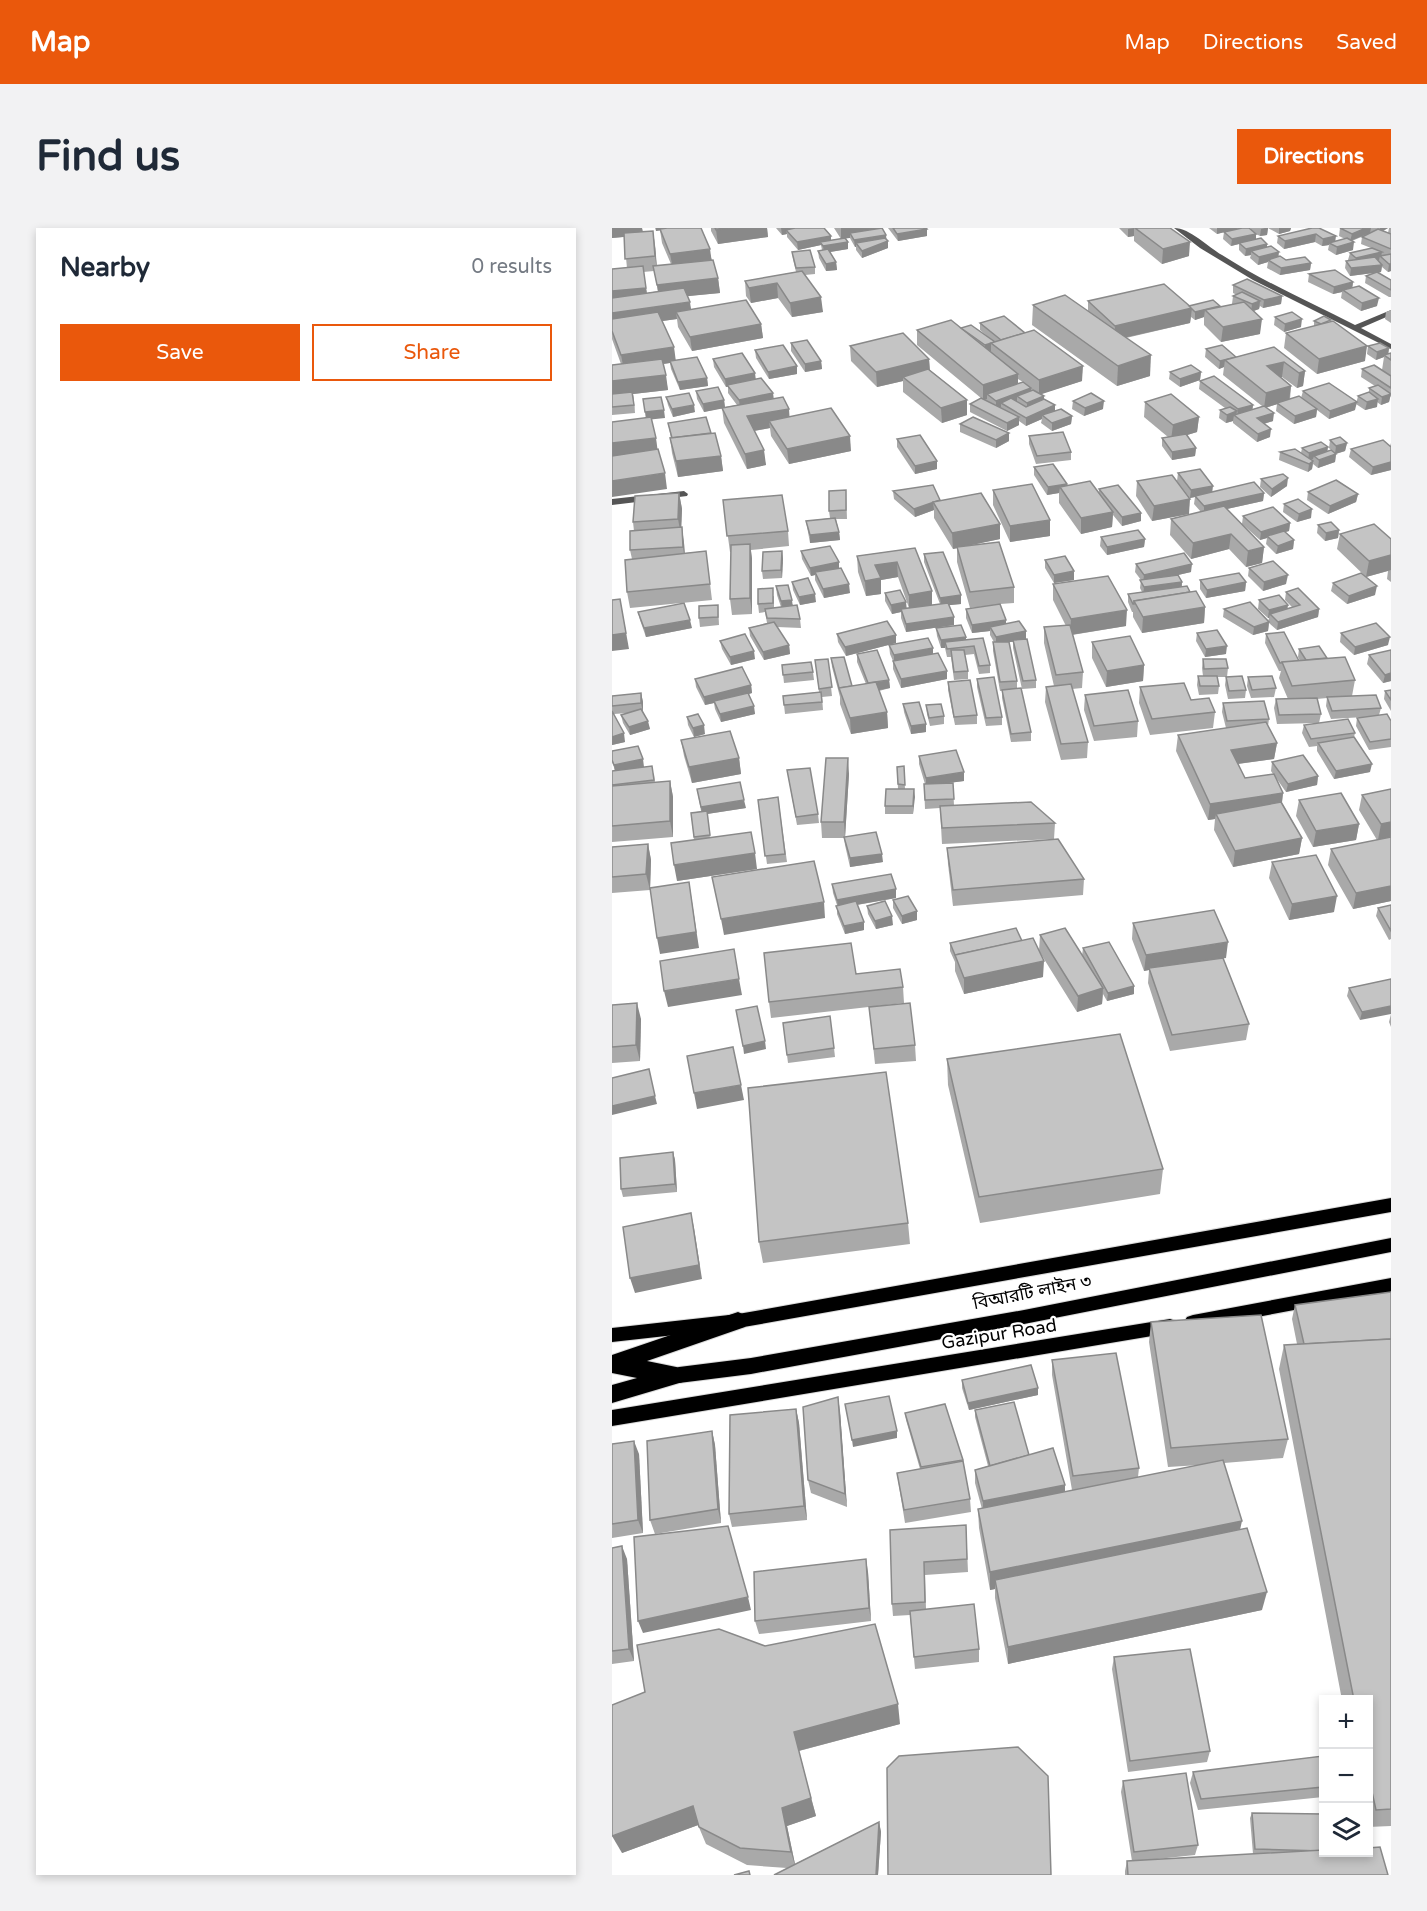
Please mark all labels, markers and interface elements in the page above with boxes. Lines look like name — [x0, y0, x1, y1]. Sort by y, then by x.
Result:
text: Map — [30, 25, 90, 59]
text: Map — [1124, 30, 1170, 55]
text: Directions — [1203, 30, 1303, 55]
text: Saved — [1336, 30, 1397, 55]
button: Directions — [1237, 129, 1391, 184]
text: Find us — [36, 131, 180, 182]
text: Nearby — [60, 252, 150, 283]
text: 0 results — [472, 255, 552, 279]
button: Save — [60, 324, 300, 381]
button: Share — [312, 324, 552, 381]
street label: বিআরটি লাইন ৩ — [970, 1270, 1093, 1314]
street label: Gazipur Road — [940, 1314, 1058, 1354]
map controls — [1319, 1695, 1373, 1857]
button: + — [1319, 1695, 1373, 1749]
button: − — [1319, 1749, 1373, 1803]
button: layers — [1319, 1803, 1373, 1857]

